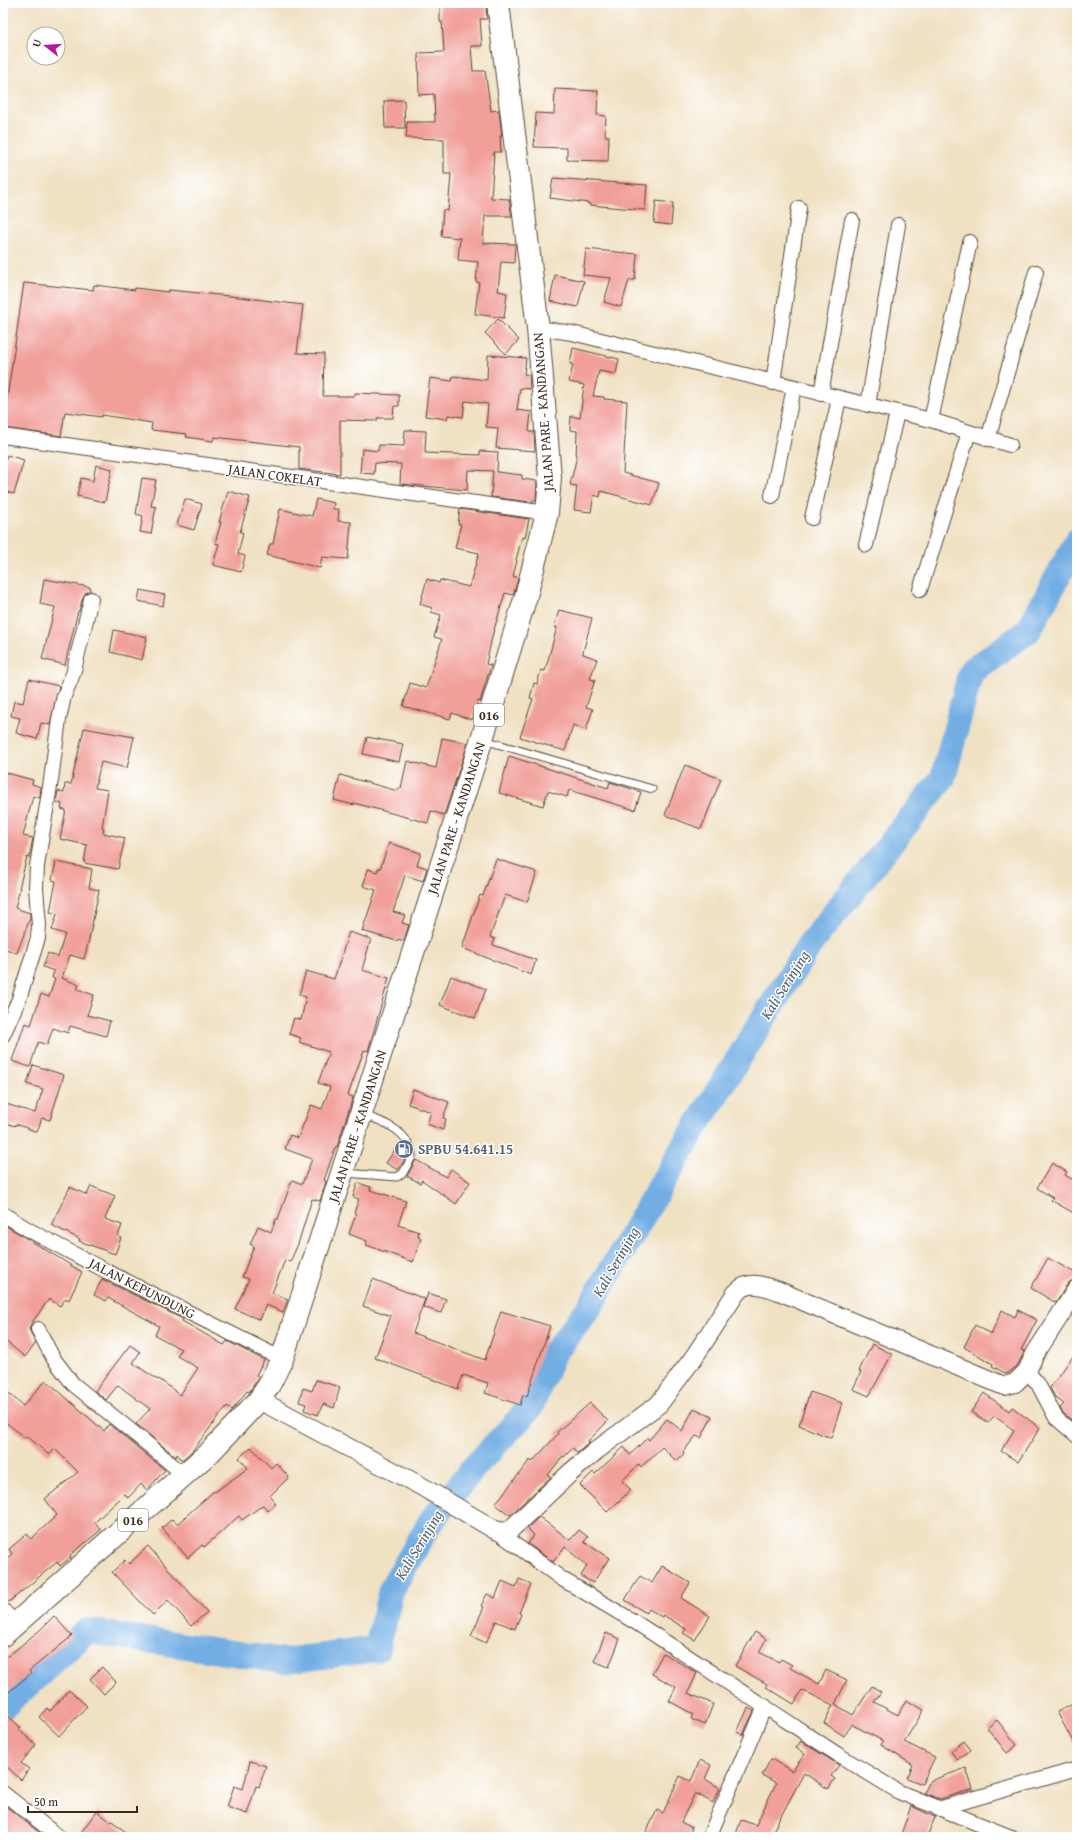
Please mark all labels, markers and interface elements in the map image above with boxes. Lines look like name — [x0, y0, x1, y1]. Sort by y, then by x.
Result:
north arrow — [26, 26, 66, 66]
text: U — [28, 37, 45, 49]
street label: JALAN PARE - KANDANGAN — [527, 332, 559, 494]
street label: JALAN COKELAT — [225, 458, 323, 491]
road number: 016 — [474, 704, 504, 726]
street label: JALAN PARE - KANDANGAN — [421, 739, 490, 899]
water label: Kali Serinjing — [755, 946, 814, 1024]
street label: JALAN PARE - KANDANGAN — [322, 1047, 391, 1207]
fuel station icon: SPBU 54.641.15 — [393, 1138, 415, 1160]
place label: SPBU 54.641.15 — [418, 1139, 513, 1159]
water label: Kali Serinjing — [587, 1223, 644, 1301]
street label: JALAN KEPUNDUNG — [84, 1252, 199, 1323]
water label: Kali Serinjing — [389, 1506, 448, 1584]
road number: 016 — [118, 1509, 148, 1531]
scale bar — [28, 1788, 137, 1814]
text: 50 m — [34, 1793, 58, 1810]

